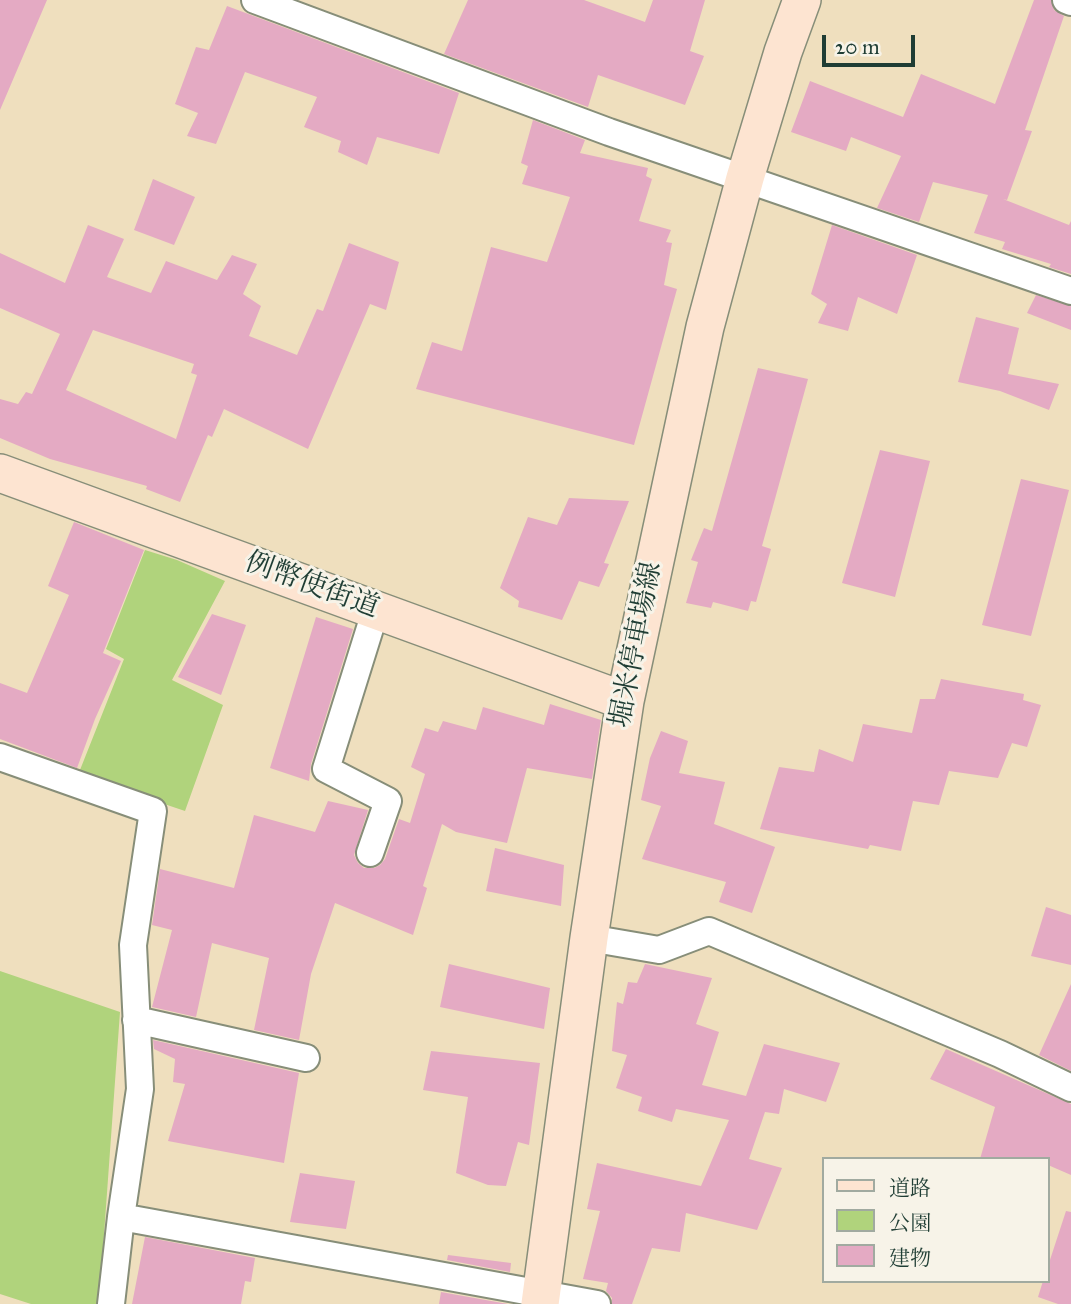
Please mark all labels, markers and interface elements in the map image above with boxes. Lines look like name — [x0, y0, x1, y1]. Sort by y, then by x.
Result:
scale bar — [826, 21, 919, 65]
text: 20 m — [835, 34, 880, 60]
street label: 例幣使街道 — [240, 546, 384, 626]
street label: 堀米停車場線 — [604, 559, 670, 731]
legend — [822, 1157, 1050, 1283]
text: 道路 — [889, 1175, 931, 1201]
text: 公園 — [889, 1210, 931, 1236]
text: 建物 — [889, 1245, 931, 1271]

